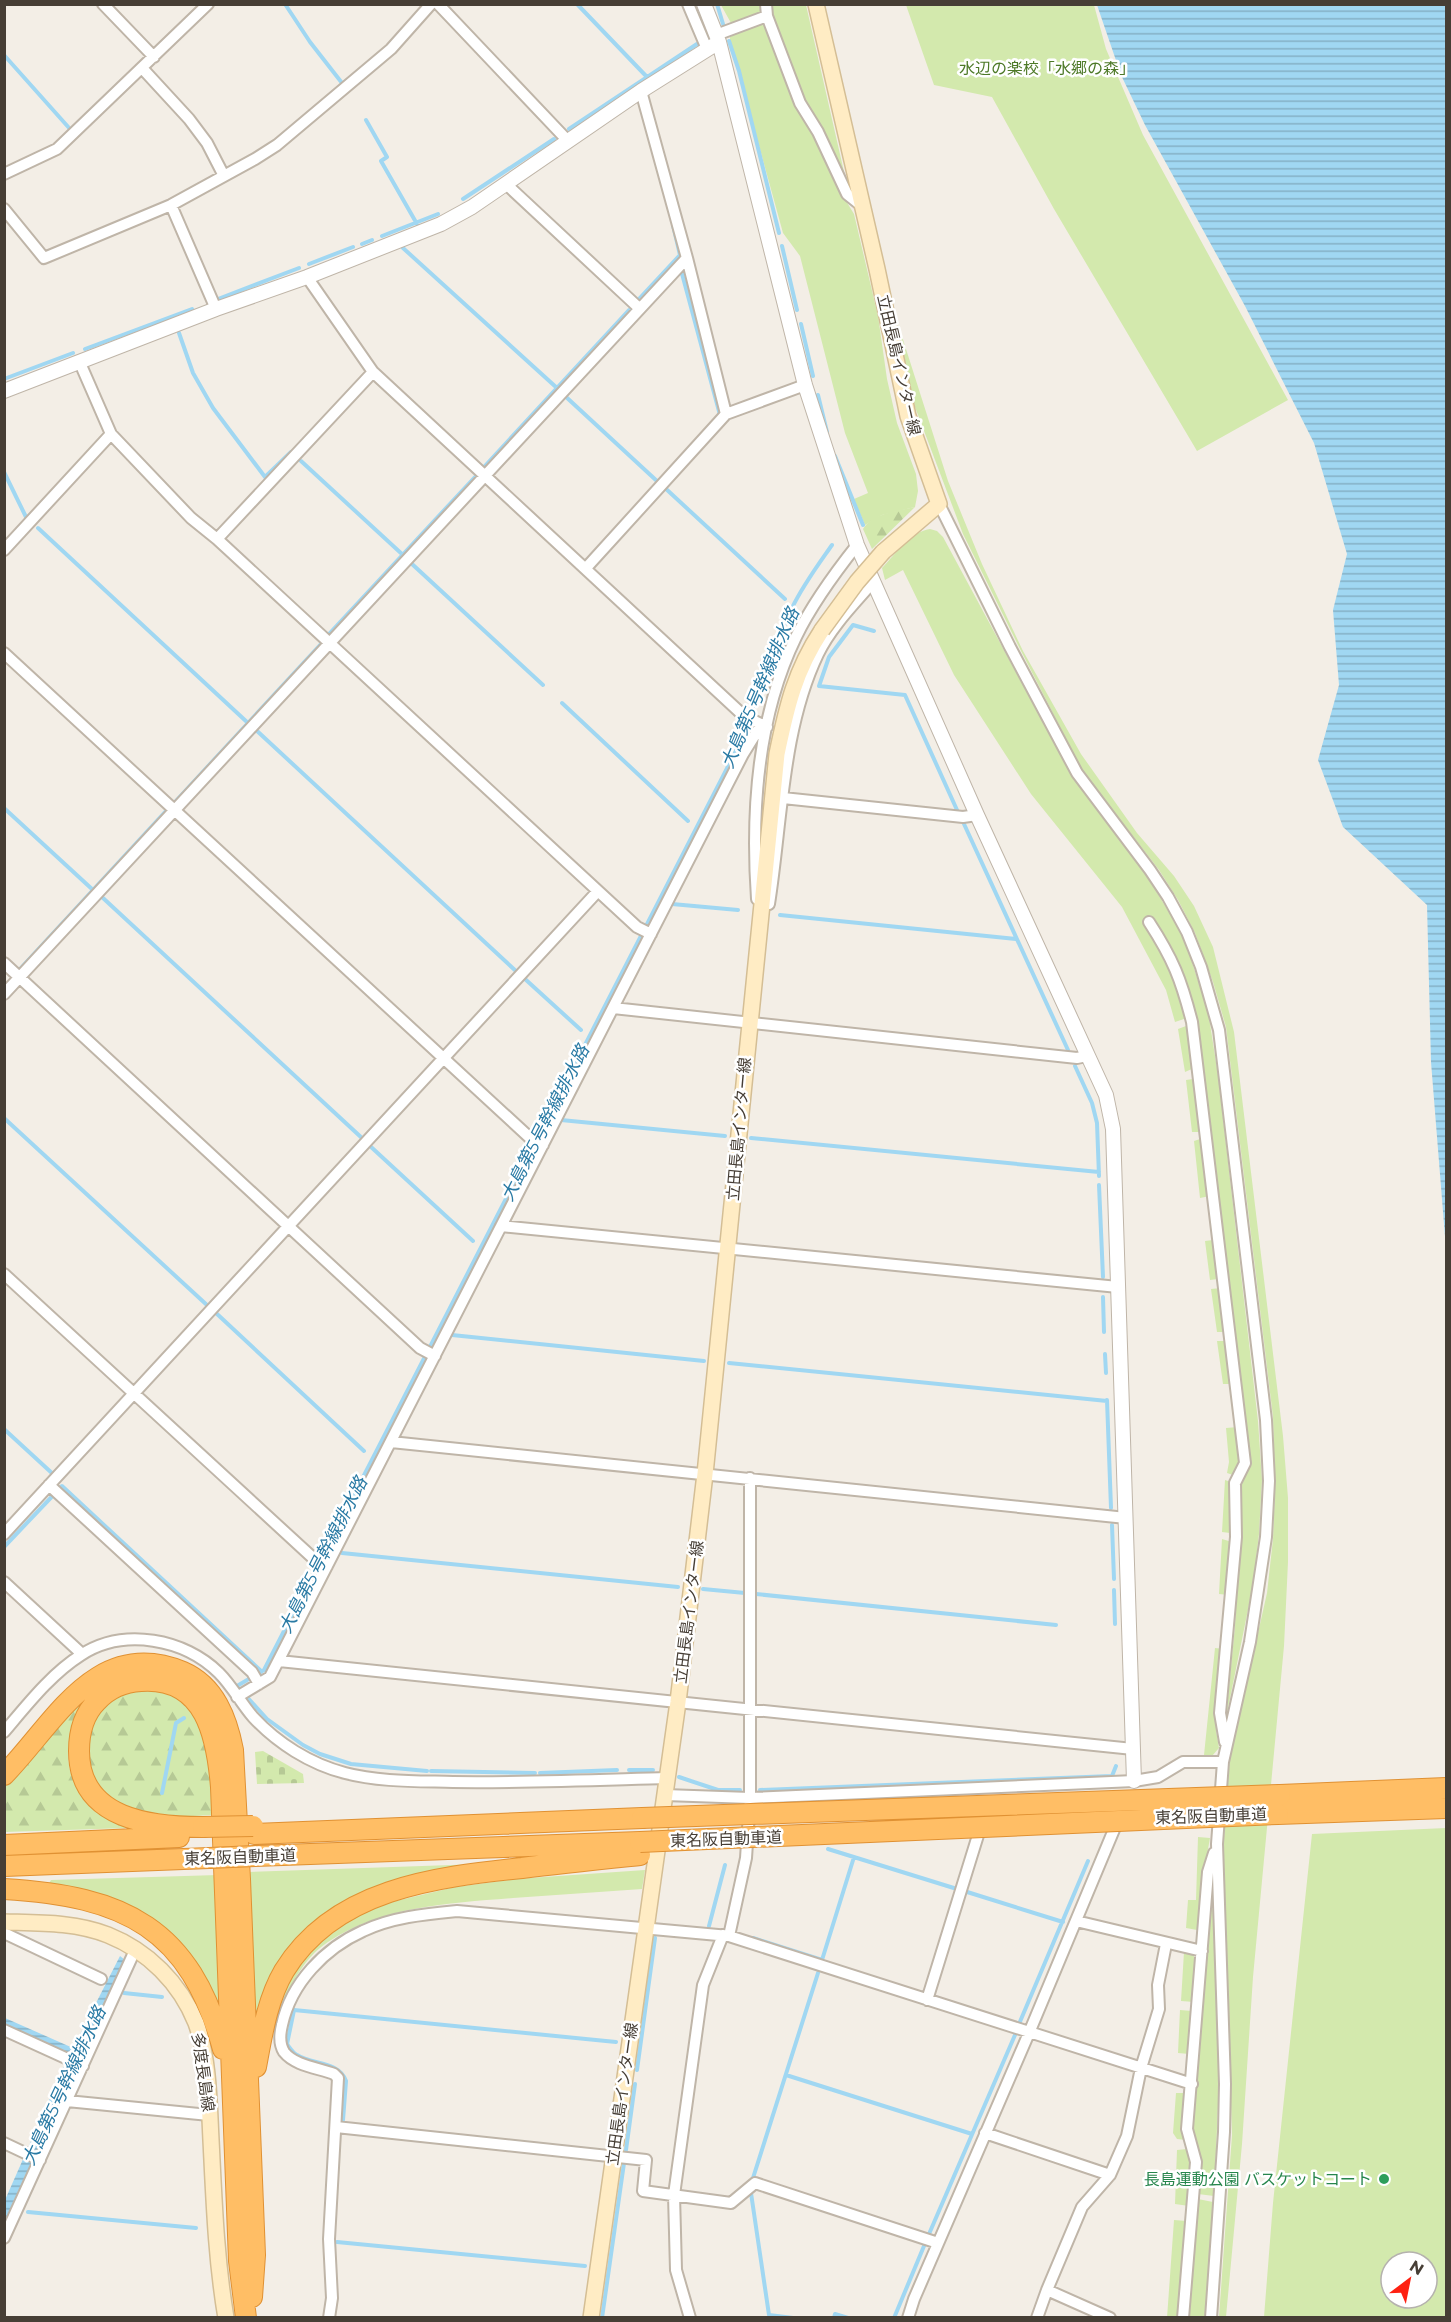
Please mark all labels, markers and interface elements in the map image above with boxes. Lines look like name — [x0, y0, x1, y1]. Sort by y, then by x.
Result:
park label: 水辺の楽校「水郷の森」 — [959, 59, 1135, 78]
street label: 立田長島インター線 — [874, 293, 924, 437]
water label: 大島第5号幹線排水路 — [716, 603, 805, 772]
water label: 大島第5号幹線排水路 — [496, 1040, 595, 1205]
street label: 立田長島インター線 — [723, 1056, 755, 1202]
water label: 大島第5号幹線排水路 — [274, 1472, 373, 1637]
street label: 立田長島インター線 — [671, 1539, 707, 1685]
street label: 東名阪自動車道 — [1155, 1805, 1267, 1827]
street label: 東名阪自動車道 — [670, 1828, 782, 1850]
street label: 東名阪自動車道 — [184, 1846, 296, 1868]
water label: 大島第5号幹線排水路 — [18, 2002, 111, 2169]
street label: 立田長島インター線 — [603, 2021, 641, 2167]
street label: 多度長島線 — [188, 2031, 218, 2113]
place label: 長島運動公園 バスケットコート — [1144, 2170, 1372, 2189]
marker: 長島運動公園 バスケットコート — [1377, 2172, 1391, 2186]
north arrow — [1379, 2250, 1439, 2310]
text: N — [1406, 2256, 1427, 2279]

